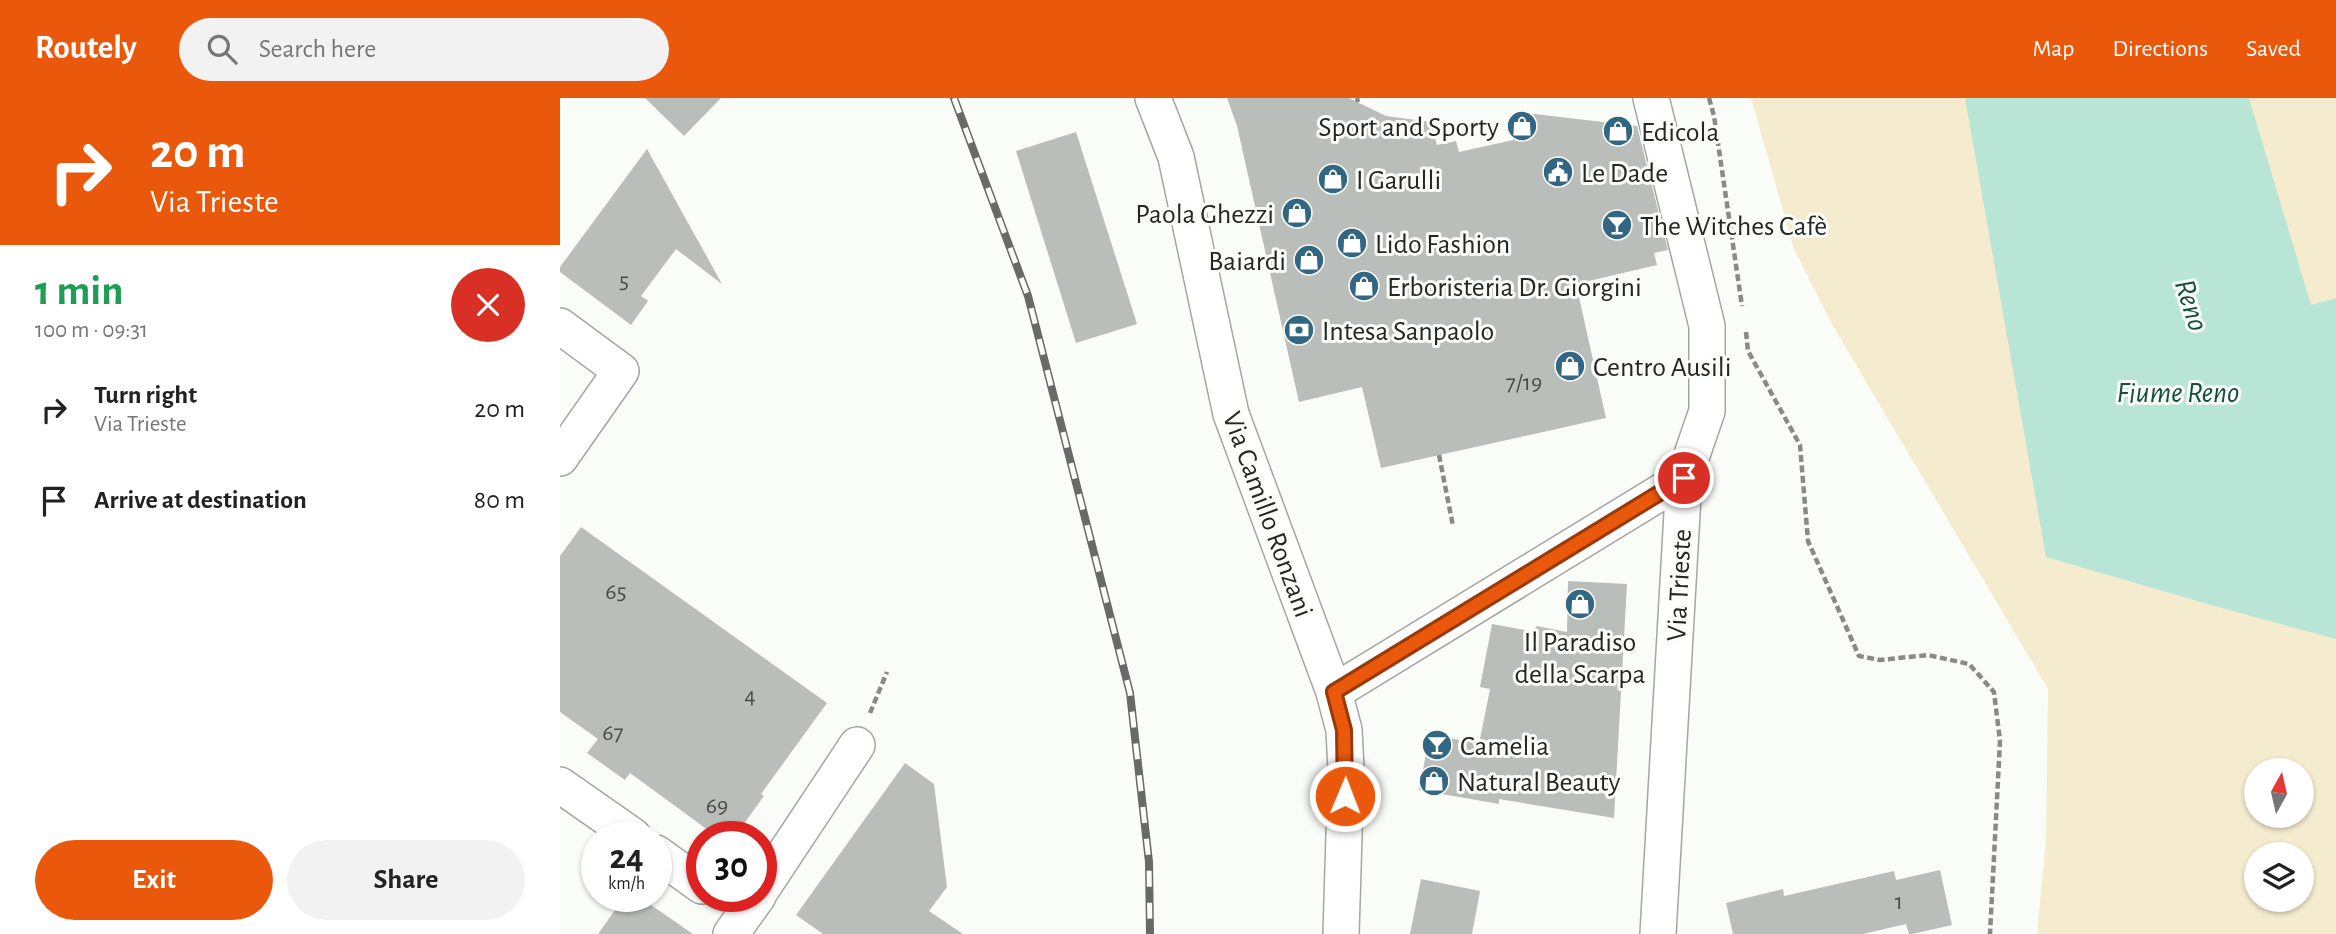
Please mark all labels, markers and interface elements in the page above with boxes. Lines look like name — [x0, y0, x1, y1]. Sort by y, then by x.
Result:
search box — [179, 18, 669, 81]
icon: search — [203, 30, 241, 68]
text: Routely — [35, 32, 137, 65]
text: Search here — [259, 36, 376, 62]
text: Map — [2032, 37, 2074, 61]
text: Directions — [2112, 37, 2208, 61]
text: Saved — [2246, 37, 2301, 61]
shop icon: Sport and Sporty — [1505, 109, 1539, 143]
place label: Sport and Sporty — [1318, 114, 1499, 142]
shop icon: Edicola — [1601, 114, 1635, 148]
place label: Edicola — [1641, 119, 1719, 147]
icon: right — [35, 126, 126, 217]
text: 20 m — [150, 128, 246, 177]
public building icon: Le Dade — [1541, 155, 1575, 189]
place label: Le Dade — [1581, 160, 1668, 188]
shop icon: I Garulli — [1316, 162, 1350, 196]
place label: I Garulli — [1356, 167, 1441, 195]
text: Via Trieste — [150, 186, 279, 218]
shop icon: Paola Ghezzi — [1280, 196, 1314, 230]
place label: Paola Ghezzi — [1135, 201, 1274, 229]
bar icon: The Witches Cafè — [1600, 208, 1634, 242]
place label: The Witches Cafè — [1640, 213, 1827, 241]
shop icon: Lido Fashion — [1335, 226, 1369, 260]
place label: Lido Fashion — [1375, 231, 1510, 259]
shop icon: Baiardi — [1292, 243, 1326, 277]
place label: Baiardi — [1208, 248, 1286, 276]
button: close — [451, 268, 525, 342]
house number: 5 — [619, 269, 629, 293]
shop icon: Erboristeria Dr. Giorgini — [1347, 269, 1381, 303]
text: 1 min — [35, 270, 124, 312]
place label: Erboristeria Dr. Giorgini — [1387, 274, 1642, 302]
water label: Reno — [2169, 276, 2213, 335]
bank icon: Intesa Sanpaolo — [1282, 313, 1316, 347]
place label: Intesa Sanpaolo — [1322, 318, 1494, 346]
text: 100 m · 09:31 — [35, 319, 148, 342]
shop icon: Centro Ausili — [1553, 349, 1587, 383]
place label: Centro Ausili — [1593, 354, 1731, 382]
house number: 7/19 — [1506, 371, 1542, 395]
water label: Fiume Reno — [2117, 378, 2239, 408]
text: Turn right — [94, 382, 197, 408]
icon: right — [35, 391, 73, 429]
text: 20 m — [474, 396, 525, 422]
street label: Via Camillo Ronzani — [1217, 408, 1317, 621]
text: Via Trieste — [94, 413, 186, 436]
pin — [1654, 448, 1714, 508]
icon: arrive — [1665, 459, 1703, 497]
icon: arrive — [35, 482, 73, 520]
text: Arrive at destination — [94, 487, 307, 513]
text: 80 m — [474, 487, 525, 513]
street label: Via Trieste — [1663, 528, 1697, 642]
house number: 65 — [605, 580, 627, 604]
shop icon: Il Paradiso della Scarpa — [1563, 587, 1597, 621]
place label: Il Paradiso della Scarpa — [1515, 629, 1645, 689]
house number: 4 — [744, 684, 756, 708]
house number: 67 — [602, 721, 624, 745]
bar icon: Camelia — [1420, 728, 1454, 762]
place label: Camelia — [1460, 733, 1549, 761]
north arrow — [2244, 758, 2314, 828]
map controls — [2244, 758, 2314, 912]
position arrow — [1308, 759, 1382, 833]
shop icon: Natural Beauty — [1417, 764, 1451, 798]
place label: Natural Beauty — [1457, 769, 1620, 797]
house number: 69 — [706, 794, 728, 818]
speed limit sign: 30 — [686, 821, 777, 912]
button: Exit — [35, 840, 273, 920]
button: Share — [287, 840, 525, 920]
text: 24 — [609, 840, 644, 875]
button: layers — [2244, 842, 2314, 912]
text: km/h — [608, 875, 645, 893]
house number: 1 — [1895, 890, 1903, 914]

